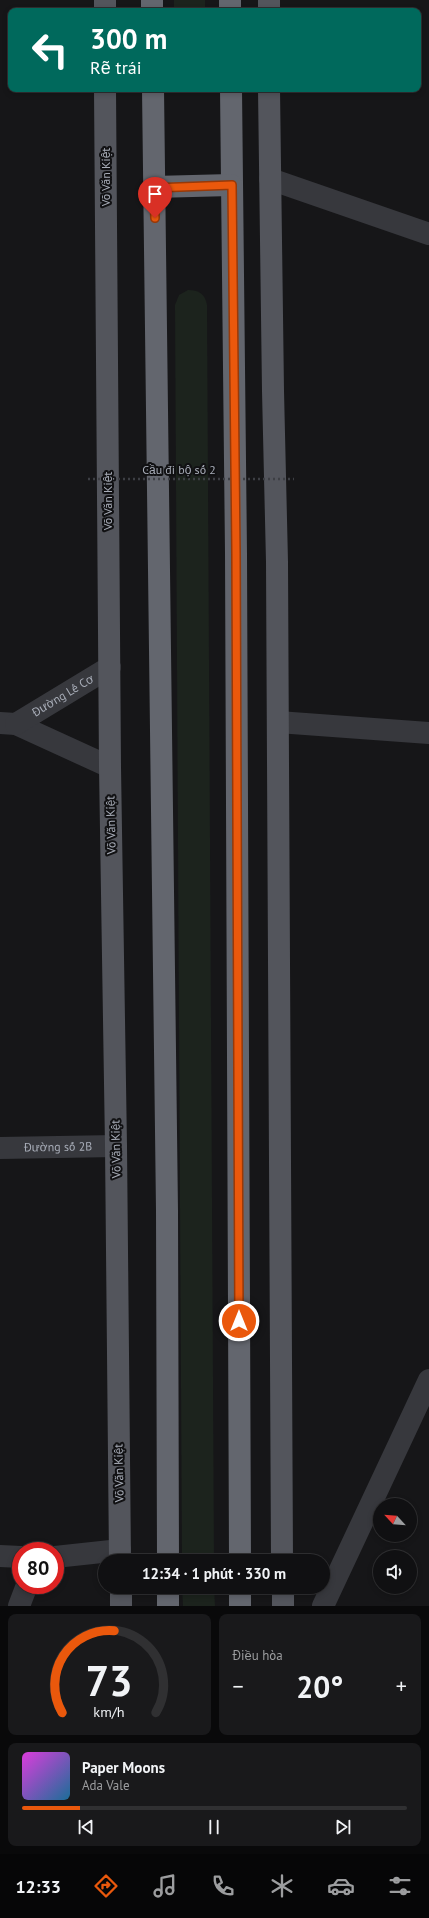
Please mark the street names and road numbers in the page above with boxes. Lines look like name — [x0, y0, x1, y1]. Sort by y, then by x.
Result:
street label: Võ Văn Kiệt — [98, 148, 113, 207]
street label: Cầu đi bộ số 2 — [142, 462, 216, 477]
street label: Võ Văn Kiệt — [100, 472, 115, 531]
street label: Đường Lê Cơ — [28, 671, 97, 720]
street label: Võ Văn Kiệt — [102, 796, 119, 856]
street label: Võ Văn Kiệt — [107, 1120, 124, 1180]
street label: Đường số 2B — [23, 1138, 92, 1155]
street label: Võ Văn Kiệt — [110, 1444, 127, 1504]

